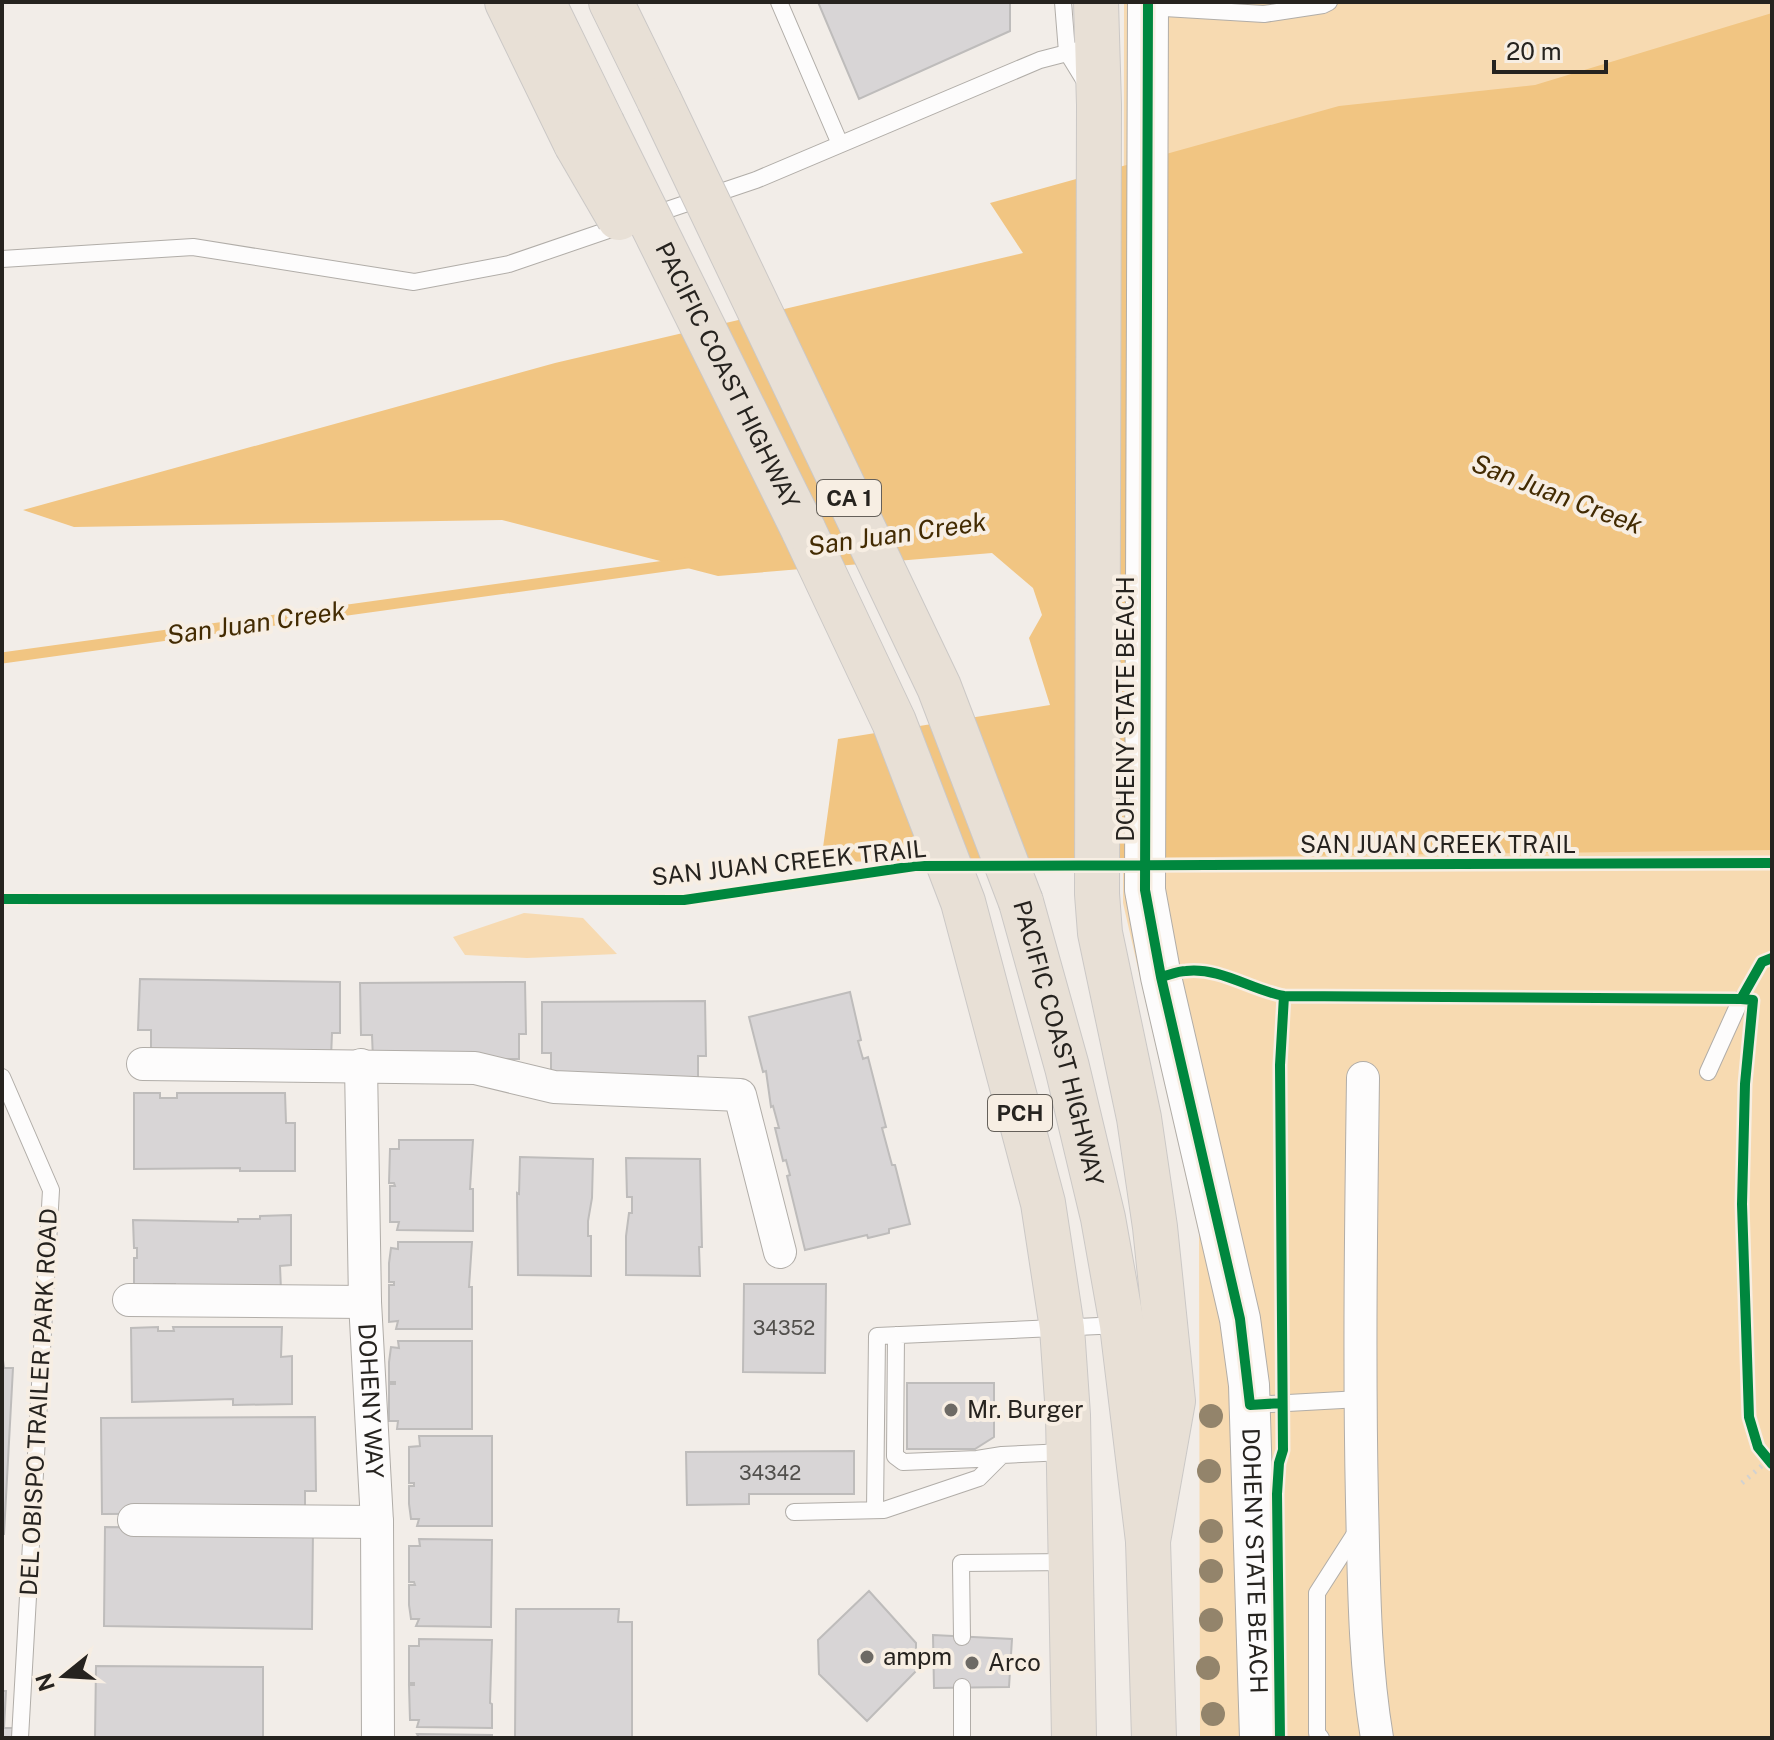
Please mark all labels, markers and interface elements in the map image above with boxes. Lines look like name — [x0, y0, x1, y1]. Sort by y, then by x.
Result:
scale bar — [1494, 24, 1606, 74]
text: 20 m — [1506, 37, 1562, 65]
street label: PACIFIC COAST HIGHWAY — [650, 237, 806, 514]
water label: San Juan Creek — [1468, 447, 1647, 540]
road number: CA 1 — [817, 480, 881, 516]
water label: San Juan Creek — [806, 506, 988, 561]
street label: DOHENY STATE BEACH — [1111, 576, 1139, 842]
water label: San Juan Creek — [165, 595, 347, 650]
street label: SAN JUAN CREEK TRAIL — [1300, 830, 1576, 858]
street label: SAN JUAN CREEK TRAIL — [650, 834, 928, 890]
street label: PACIFIC COAST HIGHWAY — [1008, 897, 1110, 1189]
road number: PCH — [988, 1095, 1052, 1131]
street label: DEL OBISPO TRAILER PARK ROAD — [14, 1207, 62, 1596]
house number: 34352 — [753, 1316, 815, 1340]
street label: DOHENY WAY — [353, 1322, 390, 1480]
place label: Mr. Burger — [967, 1395, 1084, 1423]
marker: Mr. Burger — [942, 1401, 960, 1419]
street label: DOHENY STATE BEACH — [1237, 1427, 1274, 1694]
house number: 34342 — [739, 1461, 801, 1485]
north arrow — [24, 1636, 104, 1716]
place label: ampm — [883, 1642, 952, 1670]
marker: ampm — [858, 1648, 876, 1666]
place label: Arco — [988, 1648, 1041, 1676]
marker: Arco — [963, 1654, 981, 1672]
text: N — [30, 1670, 60, 1694]

